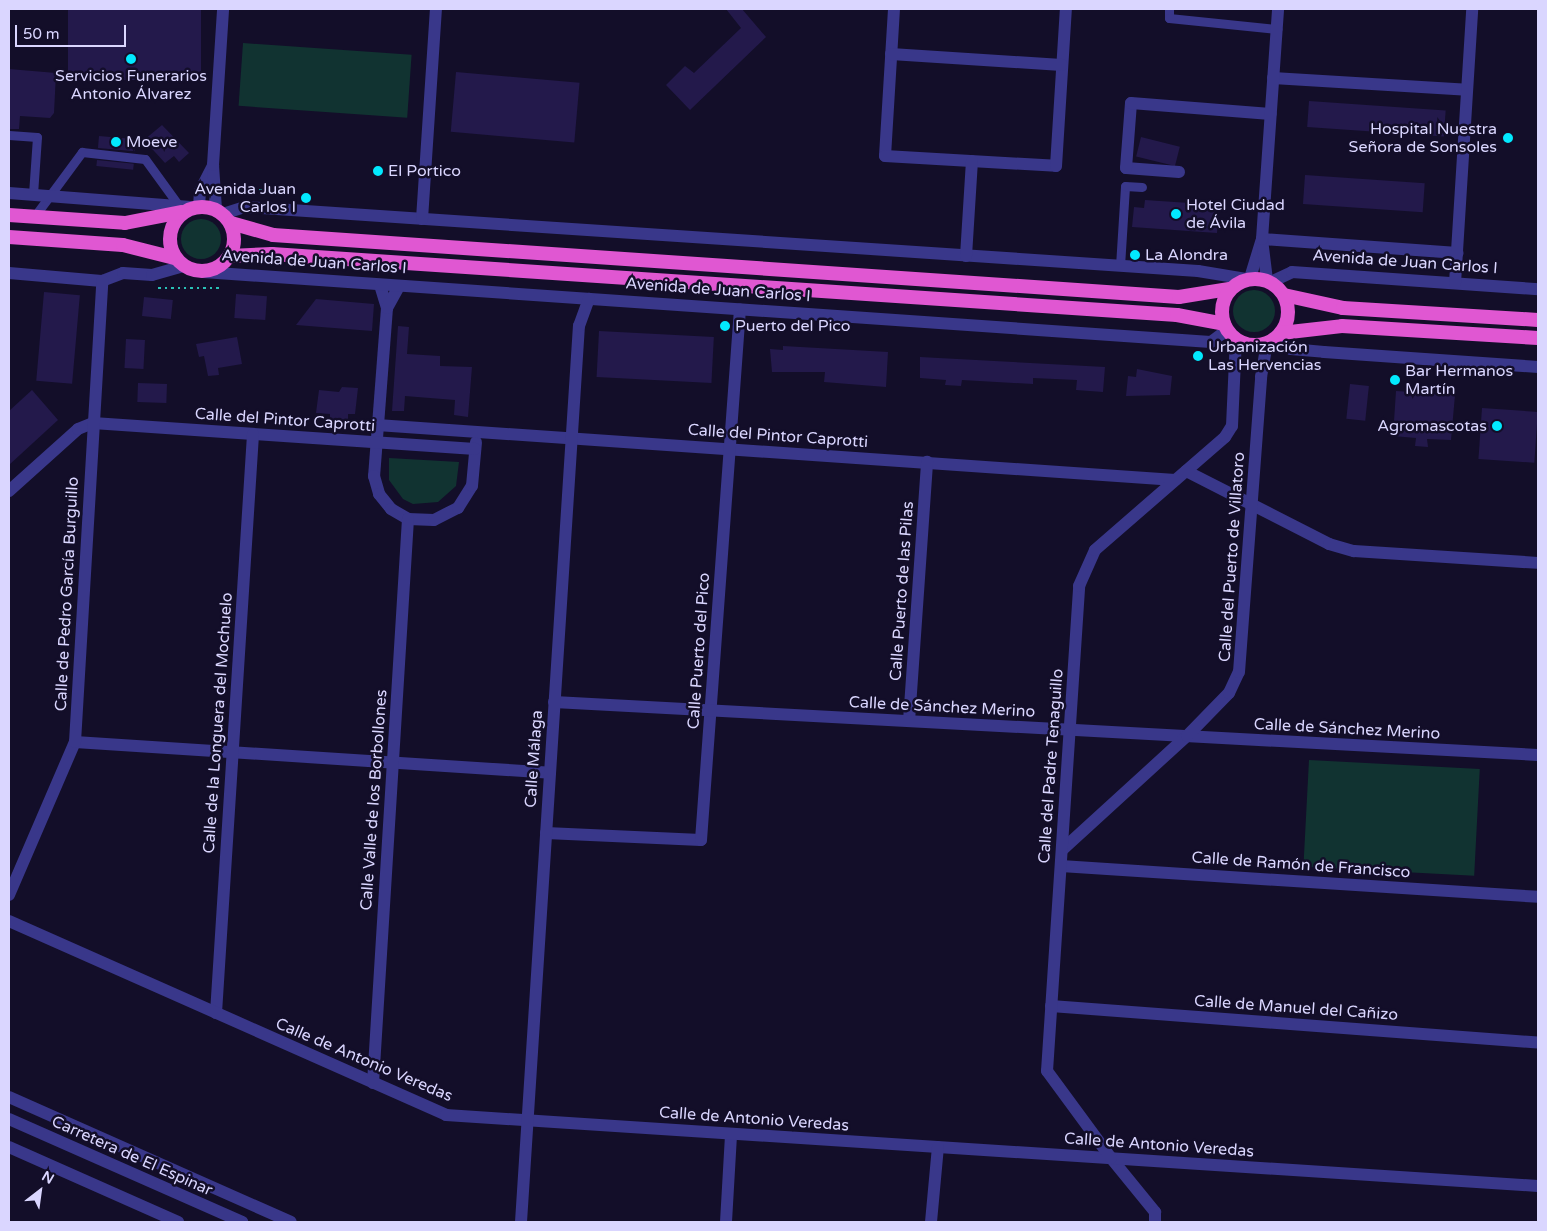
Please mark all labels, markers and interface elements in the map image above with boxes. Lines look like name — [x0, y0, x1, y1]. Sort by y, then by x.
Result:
scale bar — [18, 15, 129, 47]
text: 50 m — [23, 25, 60, 43]
marker: Servicios Funerarios Antonio Álvarez — [125, 53, 137, 65]
place label: Servicios Funerarios Antonio Álvarez — [55, 66, 207, 104]
place label: Hospital Nuestra Señora de Sonsoles — [1349, 119, 1497, 157]
marker: Hospital Nuestra Señora de Sonsoles — [1501, 131, 1515, 145]
place label: Moeve — [126, 132, 177, 152]
marker: Moeve — [110, 136, 122, 148]
place label: El Portico — [388, 161, 461, 181]
marker: El Portico — [372, 165, 384, 177]
place label: Avenida Juan Carlos I — [194, 179, 296, 217]
marker: Avenida Juan Carlos I — [300, 192, 312, 204]
place label: Hotel Ciudad de Ávila — [1186, 195, 1285, 233]
marker: Hotel Ciudad de Ávila — [1170, 208, 1182, 220]
place label: La Alondra — [1145, 245, 1228, 265]
street label: Avenida de Juan Carlos I — [221, 246, 407, 278]
street label: Avenida de Juan Carlos I — [1312, 246, 1498, 278]
marker: La Alondra — [1129, 249, 1141, 261]
street label: Avenida de Juan Carlos I — [625, 274, 811, 306]
place label: Puerto del Pico — [735, 316, 851, 336]
marker: Puerto del Pico — [719, 320, 731, 332]
place label: Urbanización Las Hervencias — [1208, 337, 1321, 375]
marker: Urbanización Las Hervencias — [1192, 350, 1204, 362]
place label: Bar Hermanos Martín — [1405, 361, 1513, 399]
marker: Bar Hermanos Martín — [1389, 374, 1401, 386]
street label: Calle del Pintor Caprotti — [194, 404, 376, 436]
place label: Agromascotas — [1377, 416, 1487, 436]
street label: Calle del Pintor Caprotti — [687, 420, 869, 452]
marker: Agromascotas — [1491, 420, 1503, 432]
street label: Calle del Puerto de Villatoro — [1215, 451, 1249, 663]
street label: Calle de Pedro García Burguillo — [51, 476, 83, 712]
street label: Calle Puerto de las Pilas — [886, 500, 918, 682]
street label: Calle Puerto del Pico — [684, 572, 714, 730]
street label: Calle de la Longuera del Mochuelo — [199, 592, 237, 854]
street label: Calle del Padre Tenaguillo — [1035, 668, 1067, 864]
street label: Calle Valle de los Borbollones — [357, 689, 391, 911]
street label: Calle de Sánchez Merino — [848, 693, 1036, 721]
street label: Calle Málaga — [521, 710, 547, 808]
street label: Calle de Sánchez Merino — [1253, 715, 1441, 743]
street label: Calle de Ramón de Francisco — [1191, 848, 1411, 882]
street label: Calle de Manuel del Cañizo — [1193, 991, 1399, 1025]
street label: Calle de Antonio Veredas — [273, 1014, 455, 1106]
street label: Calle de Antonio Veredas — [658, 1103, 850, 1135]
street label: Carretera de El Espinar — [49, 1112, 215, 1200]
street label: Calle de Antonio Veredas — [1063, 1129, 1255, 1161]
north arrow — [15, 1166, 65, 1216]
text: N — [39, 1167, 57, 1188]

